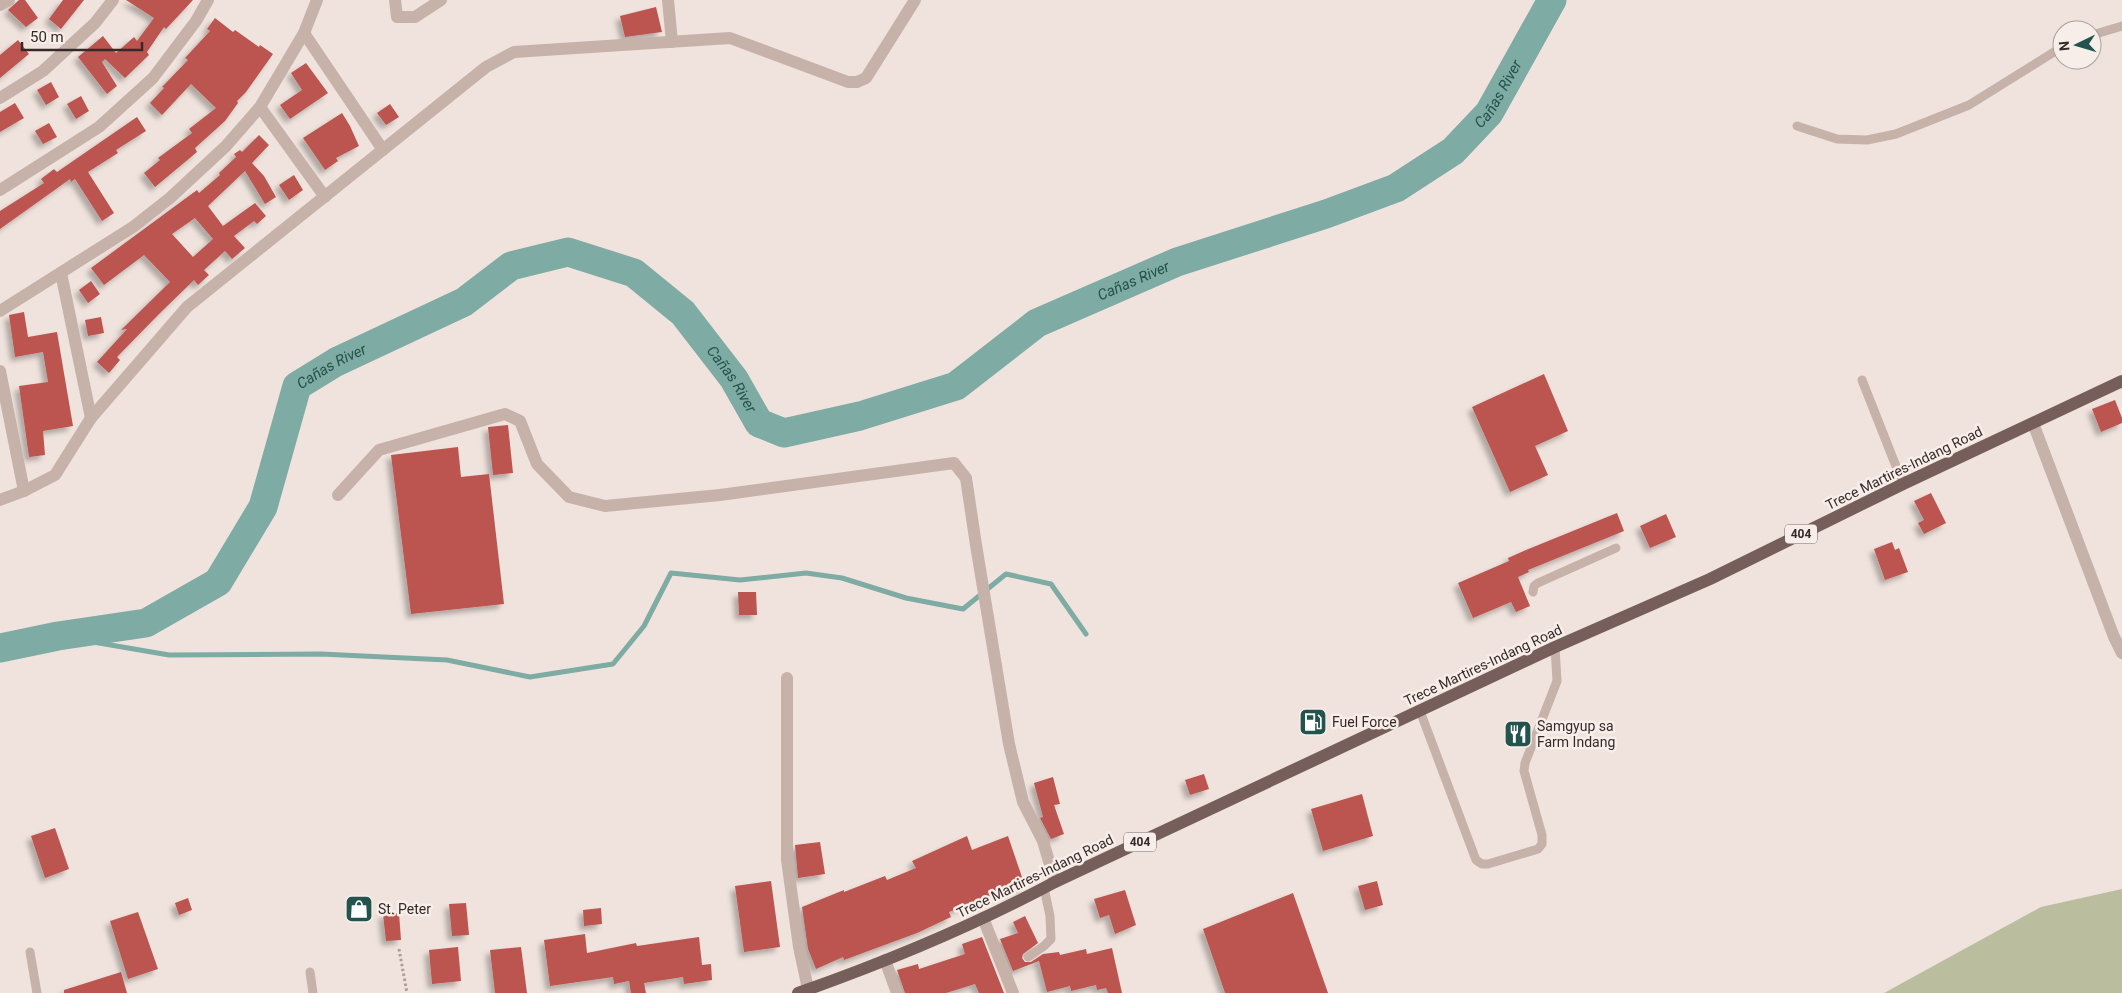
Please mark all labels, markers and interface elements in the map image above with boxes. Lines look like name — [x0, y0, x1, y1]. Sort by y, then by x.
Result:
scale bar — [22, 20, 142, 52]
north arrow — [2052, 20, 2102, 70]
text: 50 m — [30, 28, 64, 46]
text: N — [2056, 41, 2072, 52]
water label: Cañas River — [1471, 56, 1526, 132]
water label: Cañas River — [1095, 257, 1173, 305]
water label: Cañas River — [294, 340, 370, 393]
water label: Cañas River — [703, 342, 761, 417]
street label: Trece Martires-Indang Road — [1823, 423, 1985, 513]
road number: 404 — [1785, 524, 1817, 544]
street label: Trece Martires-Indang Road — [1401, 621, 1565, 709]
fuel station icon: Fuel Force — [1298, 707, 1328, 737]
place label: Fuel Force — [1332, 714, 1397, 730]
place label: Samgyup sa Farm Indang — [1537, 718, 1615, 750]
restaurant icon: Samgyup sa Farm Indang — [1503, 719, 1533, 749]
street label: Trece Martires-Indang Road — [954, 831, 1116, 921]
road number: 404 — [1124, 832, 1156, 852]
shop icon: St. Peter — [344, 894, 374, 924]
place label: St. Peter — [378, 901, 431, 917]

